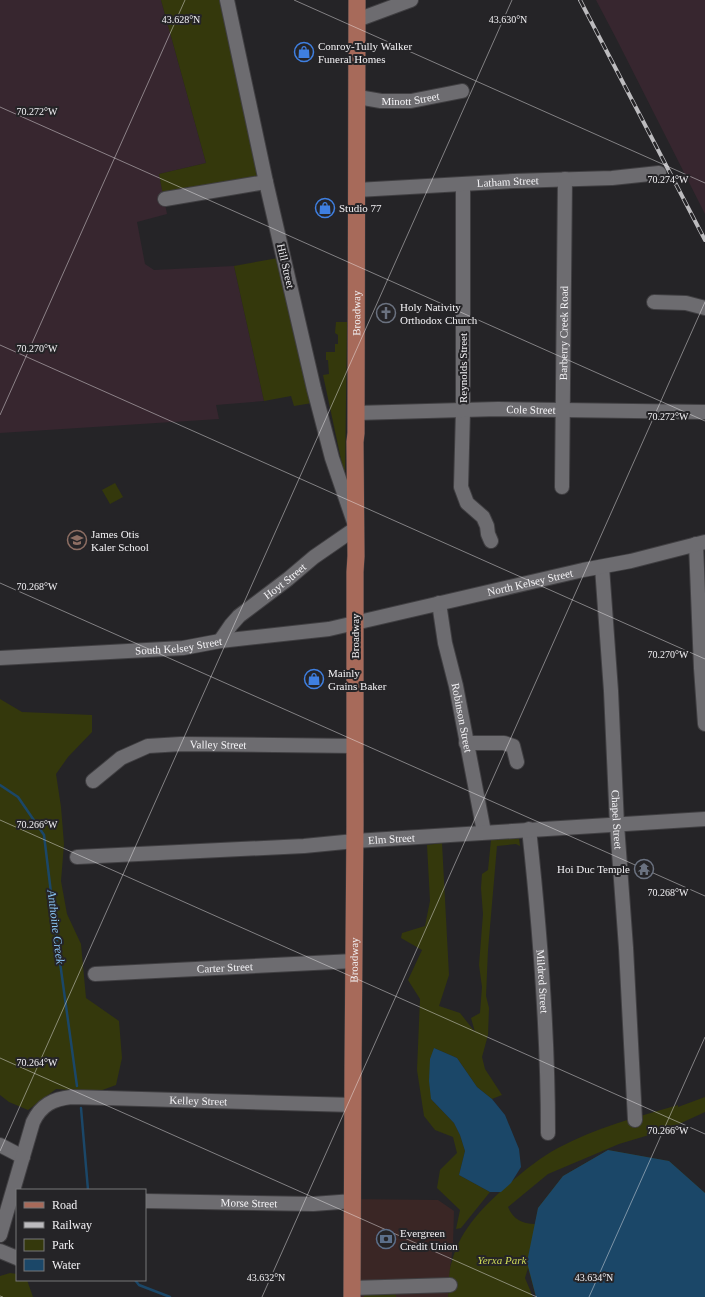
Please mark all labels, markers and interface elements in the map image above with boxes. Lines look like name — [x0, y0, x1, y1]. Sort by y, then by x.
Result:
text: 43.628°N — [162, 14, 200, 25]
text: 43.630°N — [489, 14, 527, 25]
place label: Conroy-Tully Walker Funeral Homes — [318, 40, 412, 65]
shop icon: Conroy-Tully Walker Funeral Homes — [293, 41, 315, 63]
street label: Minott Street — [381, 90, 440, 107]
text: 70.272°W — [17, 106, 58, 117]
street label: Latham Street — [476, 174, 539, 189]
text: 70.274°W — [648, 174, 689, 185]
shop icon: Studio 77 — [314, 197, 336, 219]
place label: Studio 77 — [339, 202, 382, 214]
street label: Hill Street — [275, 242, 297, 290]
street label: Barberry Creek Road — [557, 285, 570, 380]
street label: Broadway — [350, 290, 362, 336]
place label: Holy Nativity Orthodox Church — [400, 301, 478, 326]
church icon: Holy Nativity Orthodox Church — [375, 302, 397, 324]
street label: Reynolds Street — [457, 333, 469, 403]
text: 70.270°W — [17, 343, 58, 354]
street label: Cole Street — [506, 403, 556, 416]
text: 70.272°W — [648, 411, 689, 422]
place label: James Otis Kaler School — [91, 528, 149, 553]
school or university icon: James Otis Kaler School — [66, 529, 88, 551]
street label: Hoyt Street — [261, 561, 308, 601]
street label: North Kelsey Street — [486, 567, 574, 598]
text: 70.268°W — [17, 581, 58, 592]
street label: Broadway — [349, 613, 361, 659]
street label: South Kelsey Street — [135, 635, 222, 657]
text: 70.270°W — [648, 649, 689, 660]
place label: Mainly Grains Baker — [328, 667, 387, 692]
shop icon: Mainly Grains Baker — [303, 668, 325, 690]
street label: Robinson Street — [450, 682, 475, 753]
street label: Valley Street — [190, 738, 247, 751]
street label: Chapel Street — [609, 789, 625, 850]
text: 70.266°W — [17, 819, 58, 830]
street label: Elm Street — [368, 831, 415, 846]
temple icon: Hoi Duc Temple — [633, 858, 655, 880]
place label: Hoi Duc Temple — [557, 863, 630, 875]
text: 70.268°W — [648, 887, 689, 898]
water label: Anthoine Creek — [44, 888, 68, 966]
street label: Broadway — [348, 937, 360, 983]
street label: Mildred Street — [534, 949, 551, 1014]
street label: Carter Street — [197, 960, 253, 975]
text: 70.264°W — [17, 1057, 58, 1068]
street label: Kelley Street — [169, 1094, 227, 1107]
text: 70.266°W — [648, 1125, 689, 1136]
legend — [16, 1189, 146, 1281]
street label: Morse Street — [221, 1196, 277, 1209]
text: Road — [52, 1198, 77, 1212]
text: Railway — [52, 1218, 92, 1232]
place label: Evergreen Credit Union — [400, 1227, 458, 1252]
bank icon: Evergreen Credit Union — [375, 1228, 397, 1250]
text: Park — [52, 1238, 74, 1252]
park label: Yerxa Park — [478, 1254, 528, 1266]
text: Water — [52, 1258, 80, 1272]
text: 43.632°N — [247, 1272, 285, 1283]
text: 43.634°N — [575, 1272, 613, 1283]

